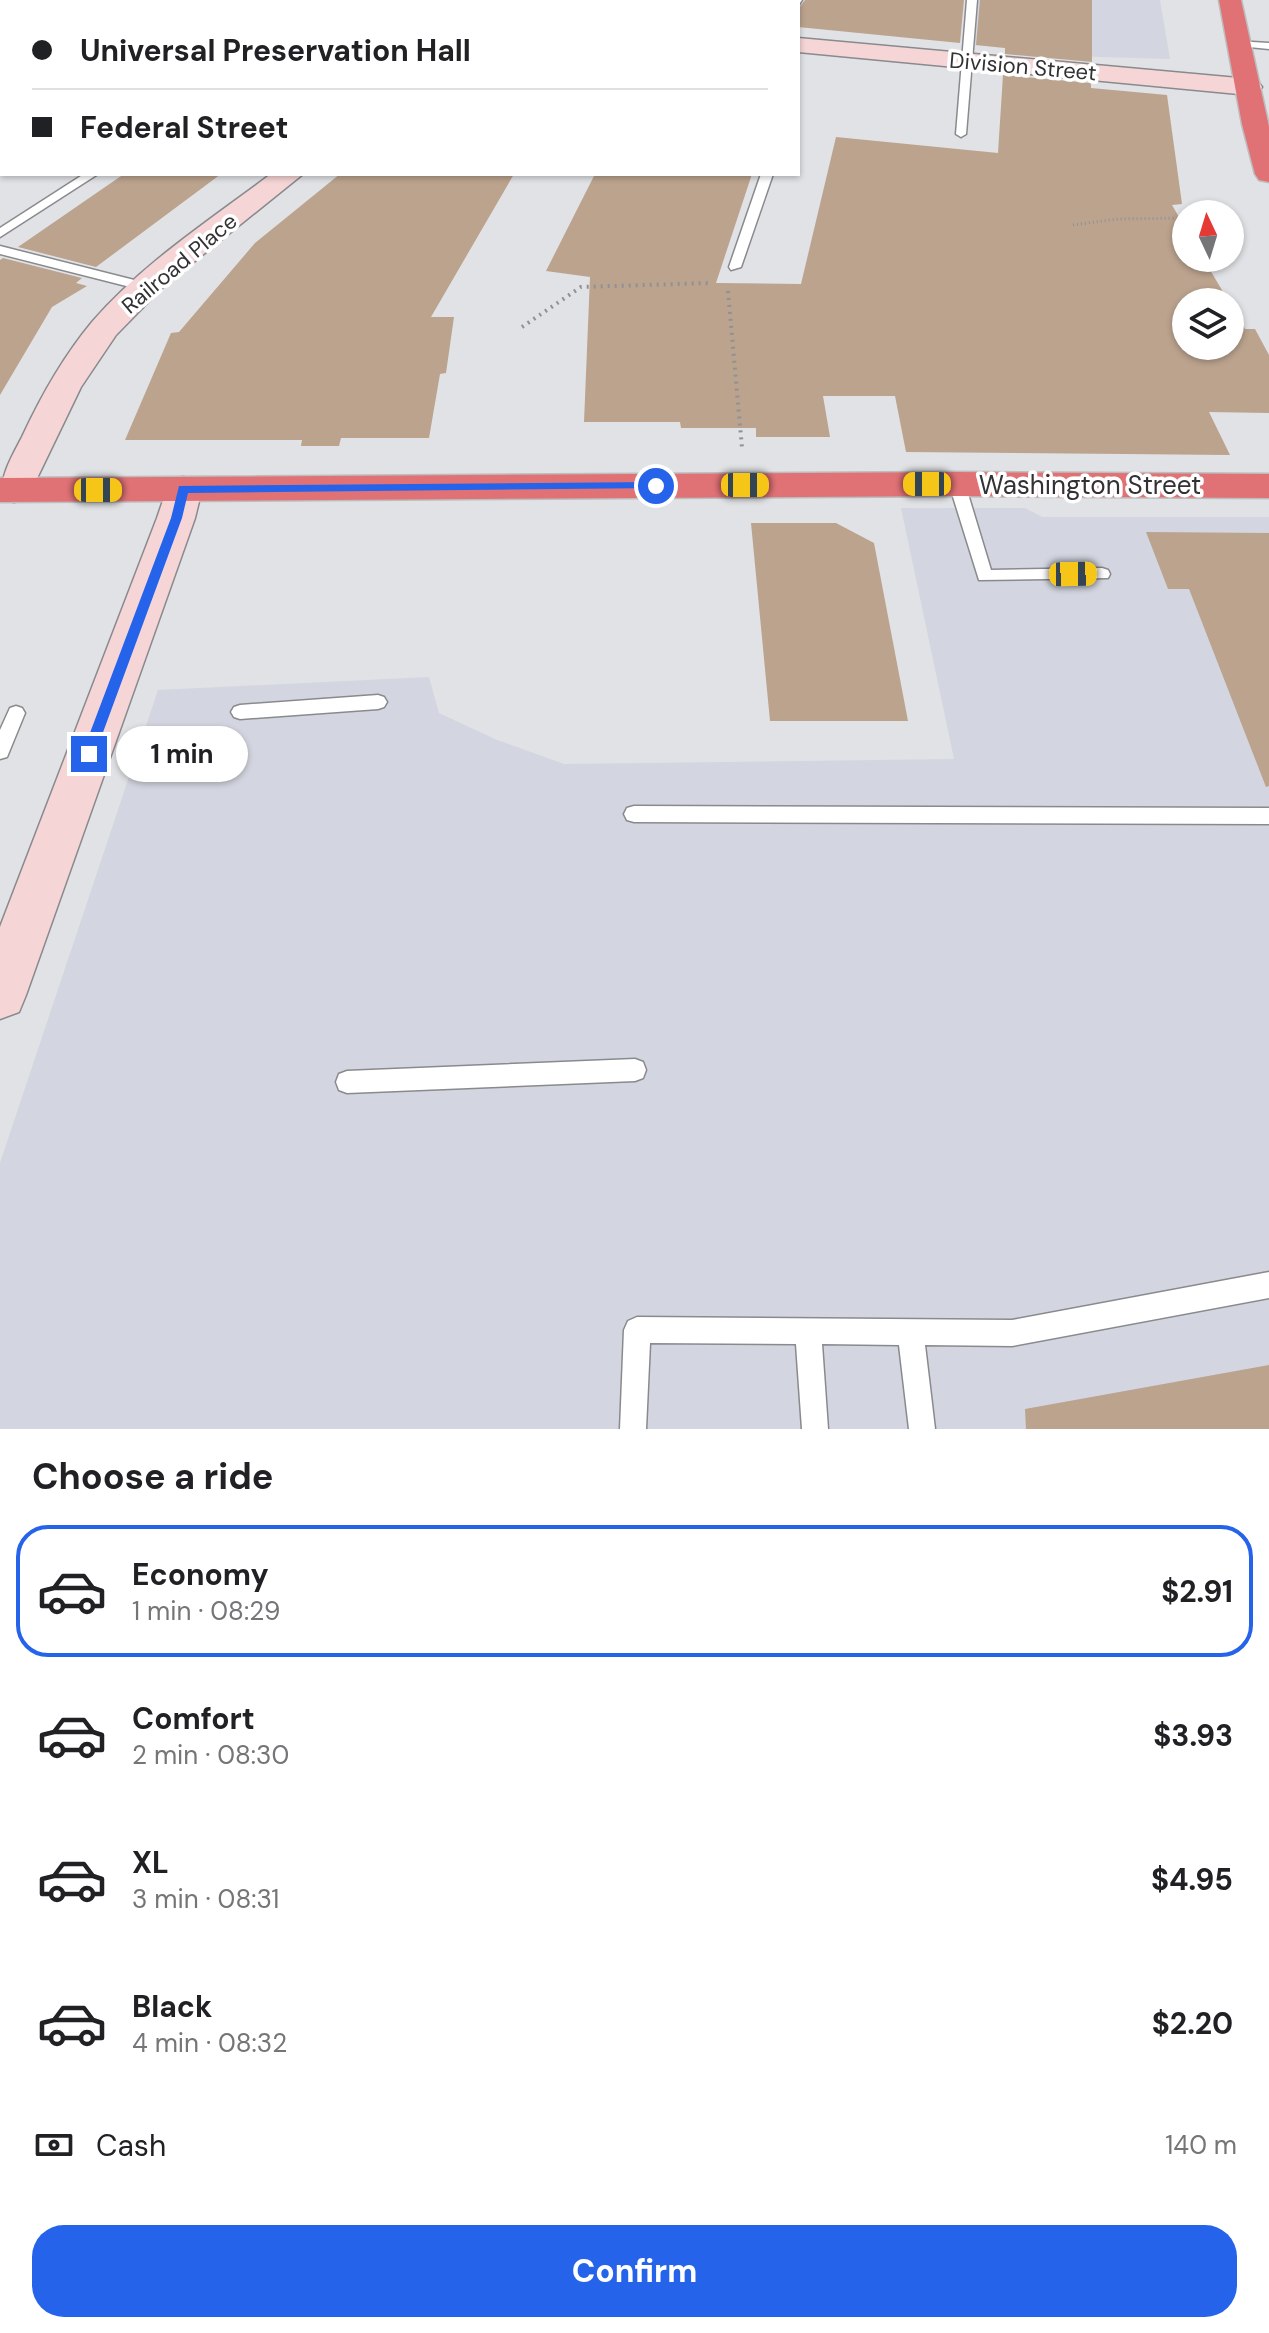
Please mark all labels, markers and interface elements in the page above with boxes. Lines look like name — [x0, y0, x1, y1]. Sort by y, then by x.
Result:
text: Universal Preservation Hall — [80, 31, 471, 70]
street label: Division Street — [948, 46, 1098, 87]
text: Federal Street — [80, 108, 289, 147]
north arrow — [1172, 200, 1244, 272]
map controls — [1172, 200, 1244, 360]
street label: Railroad Place — [116, 207, 243, 320]
button: layers — [1172, 288, 1244, 360]
route start — [638, 468, 674, 504]
street label: Washington Street — [979, 468, 1201, 502]
car — [903, 472, 951, 496]
car — [721, 473, 769, 497]
car — [74, 478, 122, 502]
car — [1049, 562, 1097, 586]
callout: 1 min — [117, 726, 249, 782]
route end — [71, 736, 107, 772]
text: 1 min — [150, 737, 214, 771]
text: Choose a ride — [32, 1453, 273, 1500]
icon: car — [36, 1555, 108, 1627]
text: Economy — [132, 1555, 269, 1594]
text: $2.91 — [1161, 1572, 1233, 1611]
text: 1 min · 08:29 — [132, 1594, 280, 1628]
icon: car — [36, 1699, 108, 1771]
text: Comfort — [132, 1699, 255, 1738]
text: $3.93 — [1153, 1716, 1233, 1755]
text: 2 min · 08:30 — [132, 1738, 289, 1772]
icon: car — [36, 1843, 108, 1915]
text: XL — [132, 1843, 169, 1882]
text: $4.95 — [1151, 1860, 1233, 1899]
text: 3 min · 08:31 — [132, 1882, 279, 1916]
icon: car — [36, 1987, 108, 2059]
text: Black — [132, 1987, 212, 2026]
text: $2.20 — [1152, 2004, 1233, 2043]
text: 4 min · 08:32 — [132, 2026, 287, 2060]
icon: cash — [32, 2123, 76, 2167]
text: Cash — [96, 2126, 166, 2165]
text: 140 m — [1165, 2128, 1237, 2162]
button: Confirm — [32, 2225, 1237, 2317]

